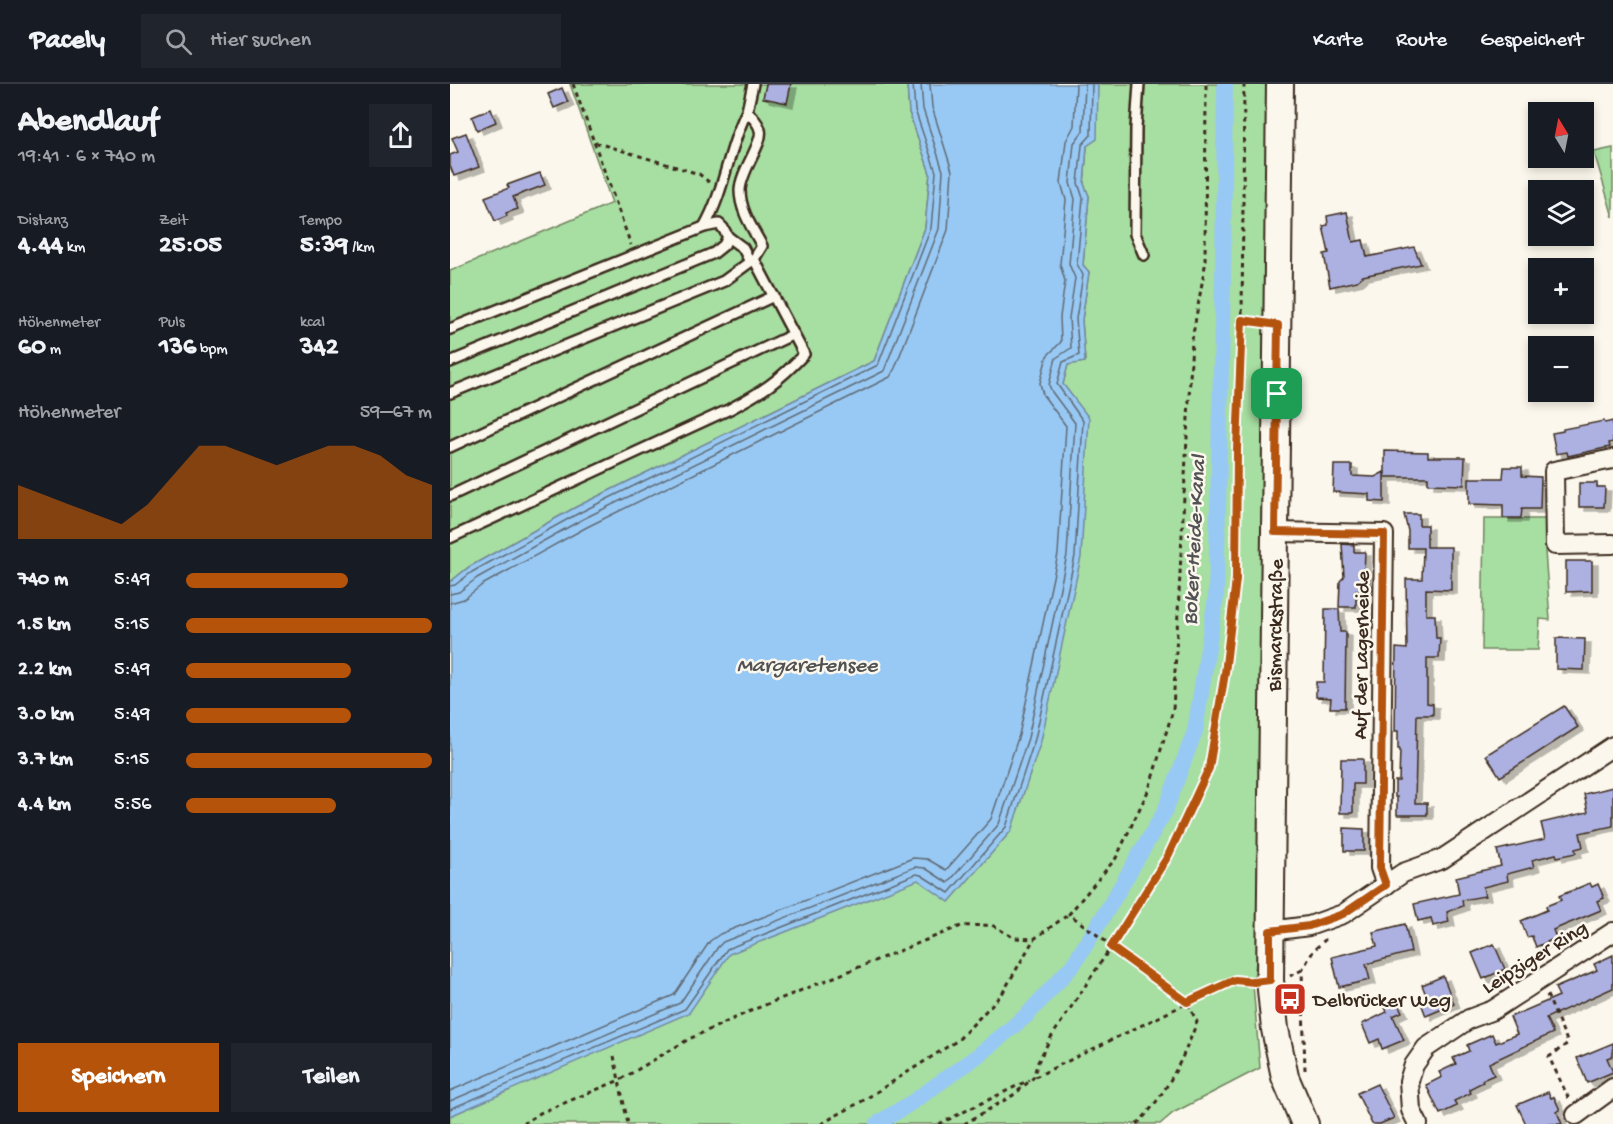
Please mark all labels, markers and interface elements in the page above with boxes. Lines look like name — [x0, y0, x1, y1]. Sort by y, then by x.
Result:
search box — [141, 14, 561, 68]
text: Pacely — [30, 25, 105, 58]
icon: search — [162, 25, 195, 58]
text: Hier suchen — [210, 28, 311, 54]
text: Karte — [1313, 29, 1363, 54]
text: Route — [1396, 29, 1447, 54]
text: Gespeichert — [1480, 29, 1583, 54]
north arrow — [1528, 102, 1594, 168]
map controls — [1528, 102, 1594, 402]
text: Abendlauf — [18, 104, 158, 142]
button: share — [369, 104, 432, 167]
text: 19:41 · 6 × 740 m — [18, 146, 155, 169]
button: layers — [1528, 180, 1594, 246]
text: Distanz — [18, 212, 68, 231]
text: Zeit — [159, 212, 188, 231]
text: Tempo — [300, 212, 342, 231]
text: 4.44 — [18, 231, 63, 262]
text: 25:05 — [159, 231, 222, 262]
text: 5:39 — [300, 231, 348, 262]
text: km — [63, 239, 85, 258]
text: /km — [348, 239, 374, 258]
button: + — [1528, 258, 1594, 324]
text: Höhenmeter — [18, 314, 100, 333]
text: Puls — [159, 314, 185, 333]
text: kcal — [300, 314, 325, 333]
text: 60 — [18, 333, 46, 364]
text: 136 — [159, 333, 196, 364]
text: 342 — [300, 333, 339, 364]
button: − — [1528, 336, 1594, 402]
text: m — [46, 341, 61, 360]
text: bpm — [196, 341, 228, 360]
pin — [1251, 368, 1302, 419]
icon: arrive — [1260, 377, 1293, 410]
text: Höhenmeter — [18, 402, 120, 425]
text: 59–67 m — [360, 402, 432, 425]
water label: Boker-Heide-Kanal — [1179, 453, 1213, 626]
street label: Bismarckstraße — [1264, 557, 1291, 693]
text: 740 m — [18, 569, 68, 592]
text: 5:49 — [114, 569, 150, 592]
street label: Auf der Lagerheide — [1350, 569, 1377, 740]
text: 1.5 km — [18, 614, 71, 637]
text: 5:15 — [114, 614, 149, 637]
water label: Margaretensee — [737, 654, 879, 680]
text: 2.2 km — [18, 659, 72, 682]
text: 5:49 — [114, 659, 150, 682]
text: 3.0 km — [18, 704, 74, 727]
text: 5:49 — [114, 704, 150, 727]
text: 3.7 km — [18, 749, 73, 772]
text: 5:15 — [114, 749, 149, 772]
text: 4.4 km — [18, 794, 71, 817]
text: 5:56 — [114, 794, 151, 817]
street label: Leipziger Ring — [1478, 917, 1593, 1001]
bus stop icon: Delbrücker Weg — [1272, 981, 1308, 1017]
place label: Delbrücker Weg — [1311, 990, 1451, 1015]
button: Speichern — [18, 1043, 219, 1112]
button: Teilen — [231, 1043, 432, 1112]

